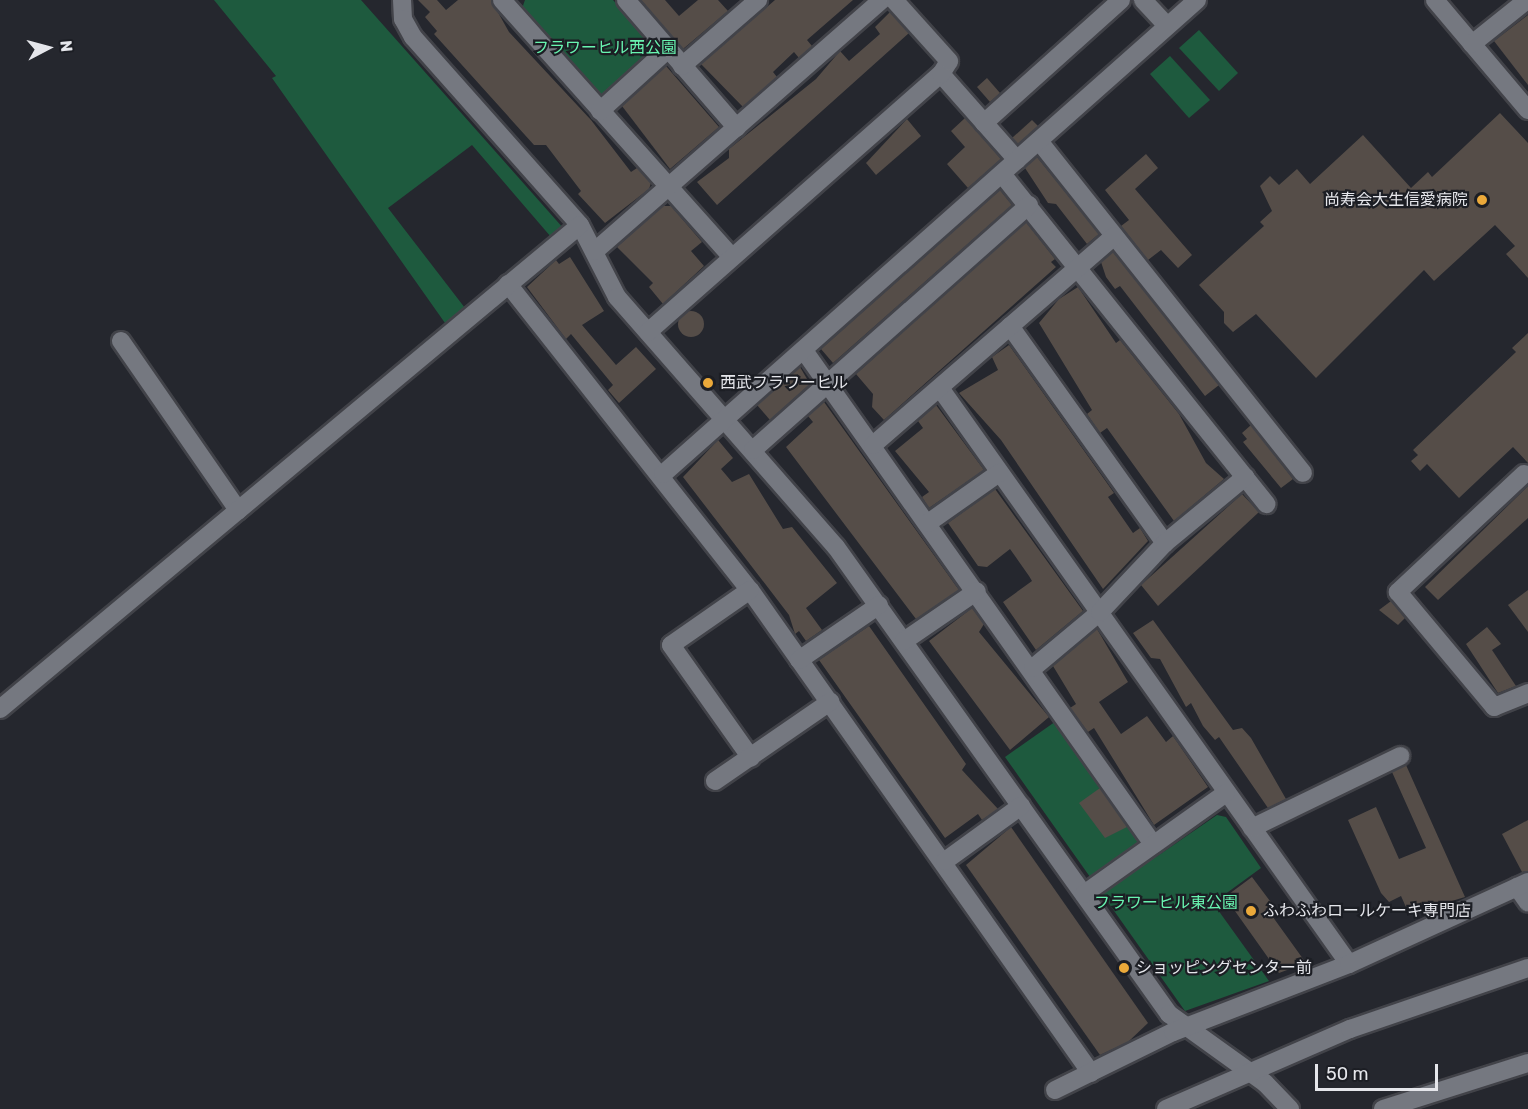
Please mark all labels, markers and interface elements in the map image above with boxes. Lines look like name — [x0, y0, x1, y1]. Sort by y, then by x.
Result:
north arrow — [18, 18, 78, 78]
park label: フラワーヒル西公園 — [533, 38, 677, 58]
text: N — [56, 39, 76, 53]
place label: 尚寿会大生信愛病院 — [1324, 190, 1468, 210]
marker: 尚寿会大生信愛病院 — [1473, 191, 1491, 209]
place label: 西武フラワーヒル — [720, 373, 848, 393]
marker: 西武フラワーヒル — [701, 376, 715, 390]
park label: フラワーヒル東公園 — [1094, 893, 1238, 913]
place label: ふわふわロールケーキ専門店 — [1263, 901, 1471, 921]
marker: ふわふわロールケーキ専門店 — [1244, 904, 1258, 918]
place label: ショッピングセンター前 — [1136, 958, 1312, 978]
marker: ショッピングセンター前 — [1117, 961, 1131, 975]
scale bar — [1318, 1052, 1441, 1090]
text: 50 m — [1326, 1063, 1369, 1085]

